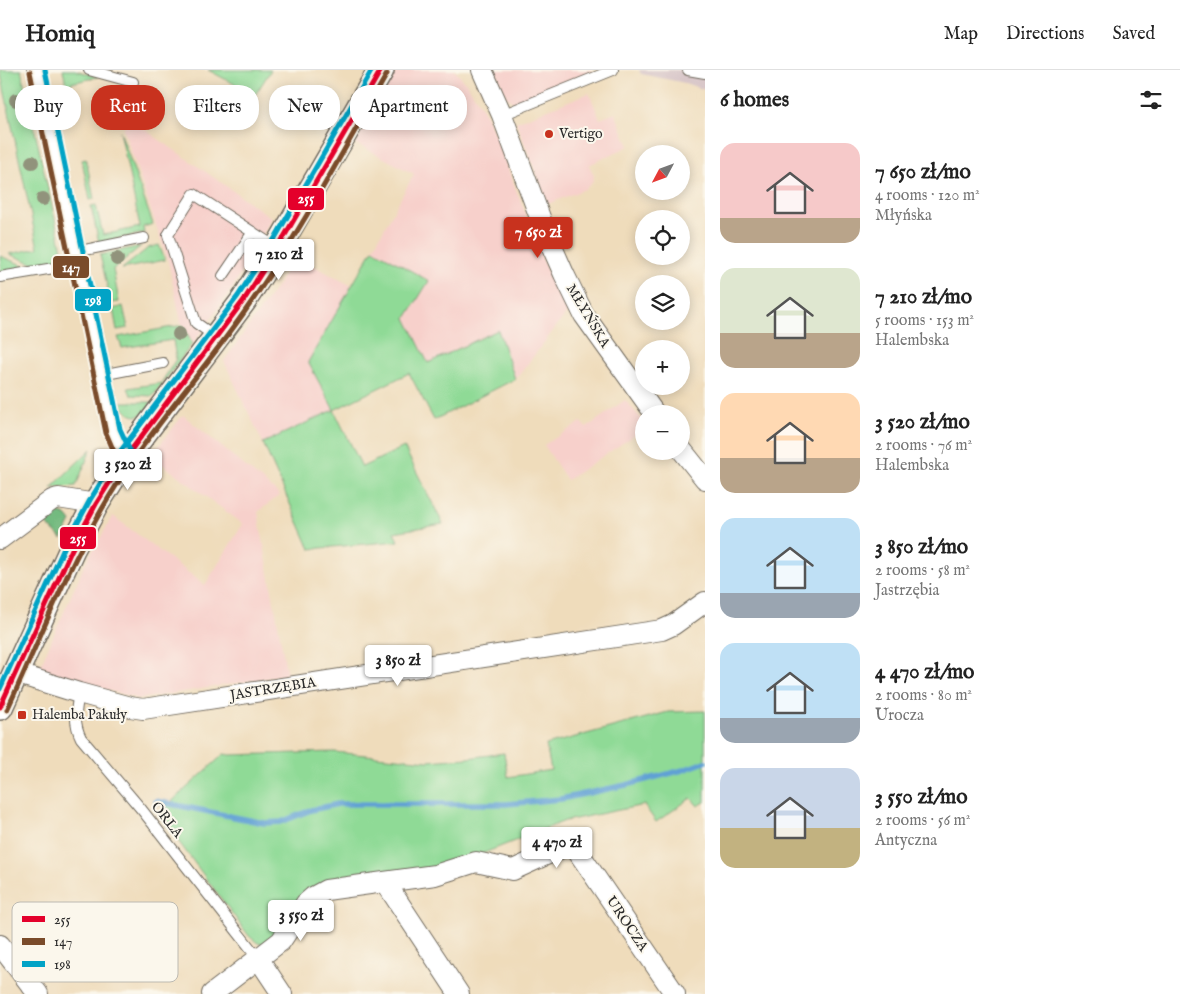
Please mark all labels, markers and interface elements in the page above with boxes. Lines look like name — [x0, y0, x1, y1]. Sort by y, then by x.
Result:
text: Homiq — [25, 19, 95, 50]
text: Map — [944, 23, 978, 46]
text: Directions — [1006, 23, 1084, 46]
text: Saved — [1112, 23, 1155, 46]
chip: Buy — [15, 85, 81, 130]
chip: Rent — [91, 85, 165, 130]
chip: Filters — [175, 85, 259, 130]
chip: New — [269, 85, 340, 130]
chip: Apartment — [350, 85, 467, 130]
icon: filters — [1137, 86, 1165, 114]
text: 6 homes — [720, 87, 789, 114]
place label: Vertigo — [558, 125, 603, 143]
marker: Vertigo — [543, 128, 555, 140]
north arrow — [635, 145, 690, 200]
map controls — [635, 145, 690, 460]
text: 7 650 zł/mo — [875, 159, 971, 186]
icon: home — [760, 163, 820, 223]
text: 4 rooms · 120 m² — [875, 186, 980, 206]
line badge: 255 — [287, 187, 325, 211]
text: 255 — [298, 190, 314, 208]
text: Młyńska — [875, 206, 932, 226]
button: locate — [635, 210, 690, 265]
pin: 7 650 zł — [486, 216, 590, 259]
text: 7 650 zł — [515, 223, 561, 243]
pin: 7 210 zł — [227, 238, 331, 281]
text: 7 210 zł — [255, 245, 303, 265]
line badge: 147 — [52, 255, 90, 279]
text: 147 — [62, 259, 81, 277]
button: layers — [635, 275, 690, 330]
street label: MŁYŃSKA — [562, 280, 615, 352]
text: 7 210 zł/mo — [875, 284, 972, 311]
line badge: 198 — [74, 288, 112, 312]
icon: home — [760, 288, 820, 348]
text: 198 — [85, 292, 102, 310]
text: 5 rooms · 153 m² — [875, 311, 974, 331]
text: Halembska — [875, 331, 949, 351]
button: + — [635, 340, 690, 395]
button: − — [635, 405, 690, 460]
text: 3 520 zł/mo — [875, 409, 970, 436]
icon: home — [760, 413, 820, 473]
text: 2 rooms · 76 m² — [875, 436, 972, 456]
pin: 3 520 zł — [76, 448, 180, 491]
text: 3 520 zł — [105, 455, 151, 475]
text: Halembska — [875, 456, 949, 476]
line badge: 255 — [59, 526, 97, 550]
text: 255 — [70, 530, 86, 548]
text: 3 850 zł/mo — [875, 534, 968, 561]
icon: home — [760, 538, 820, 598]
text: 2 rooms · 58 m² — [875, 561, 970, 581]
text: Jastrzębia — [875, 581, 939, 601]
pin: 3 850 zł — [346, 644, 450, 687]
text: 3 850 zł — [376, 651, 420, 671]
text: 4 470 zł/mo — [875, 659, 974, 686]
icon: home — [760, 663, 820, 723]
street label: JASTRZĘBIA — [227, 673, 318, 705]
text: 2 rooms · 80 m² — [875, 686, 972, 706]
place label: Halemba Pakuły — [32, 706, 127, 724]
text: Urocza — [875, 706, 924, 726]
marker: Halemba Pakuły — [16, 709, 28, 721]
text: 3 550 zł/mo — [875, 784, 968, 811]
icon: home — [760, 788, 820, 848]
street label: ORLA — [147, 798, 187, 842]
text: 2 rooms · 56 m² — [875, 811, 970, 831]
pin: 4 470 zł — [505, 826, 609, 869]
text: Antyczna — [875, 831, 937, 851]
text: 4 470 zł — [532, 833, 582, 853]
street label: UROCZA — [602, 893, 652, 956]
pin: 3 550 zł — [249, 900, 353, 942]
legend — [12, 902, 178, 982]
text: 3 550 zł — [279, 906, 323, 926]
text: 255 — [54, 911, 71, 929]
text: 147 — [54, 933, 72, 951]
text: 198 — [54, 956, 71, 974]

